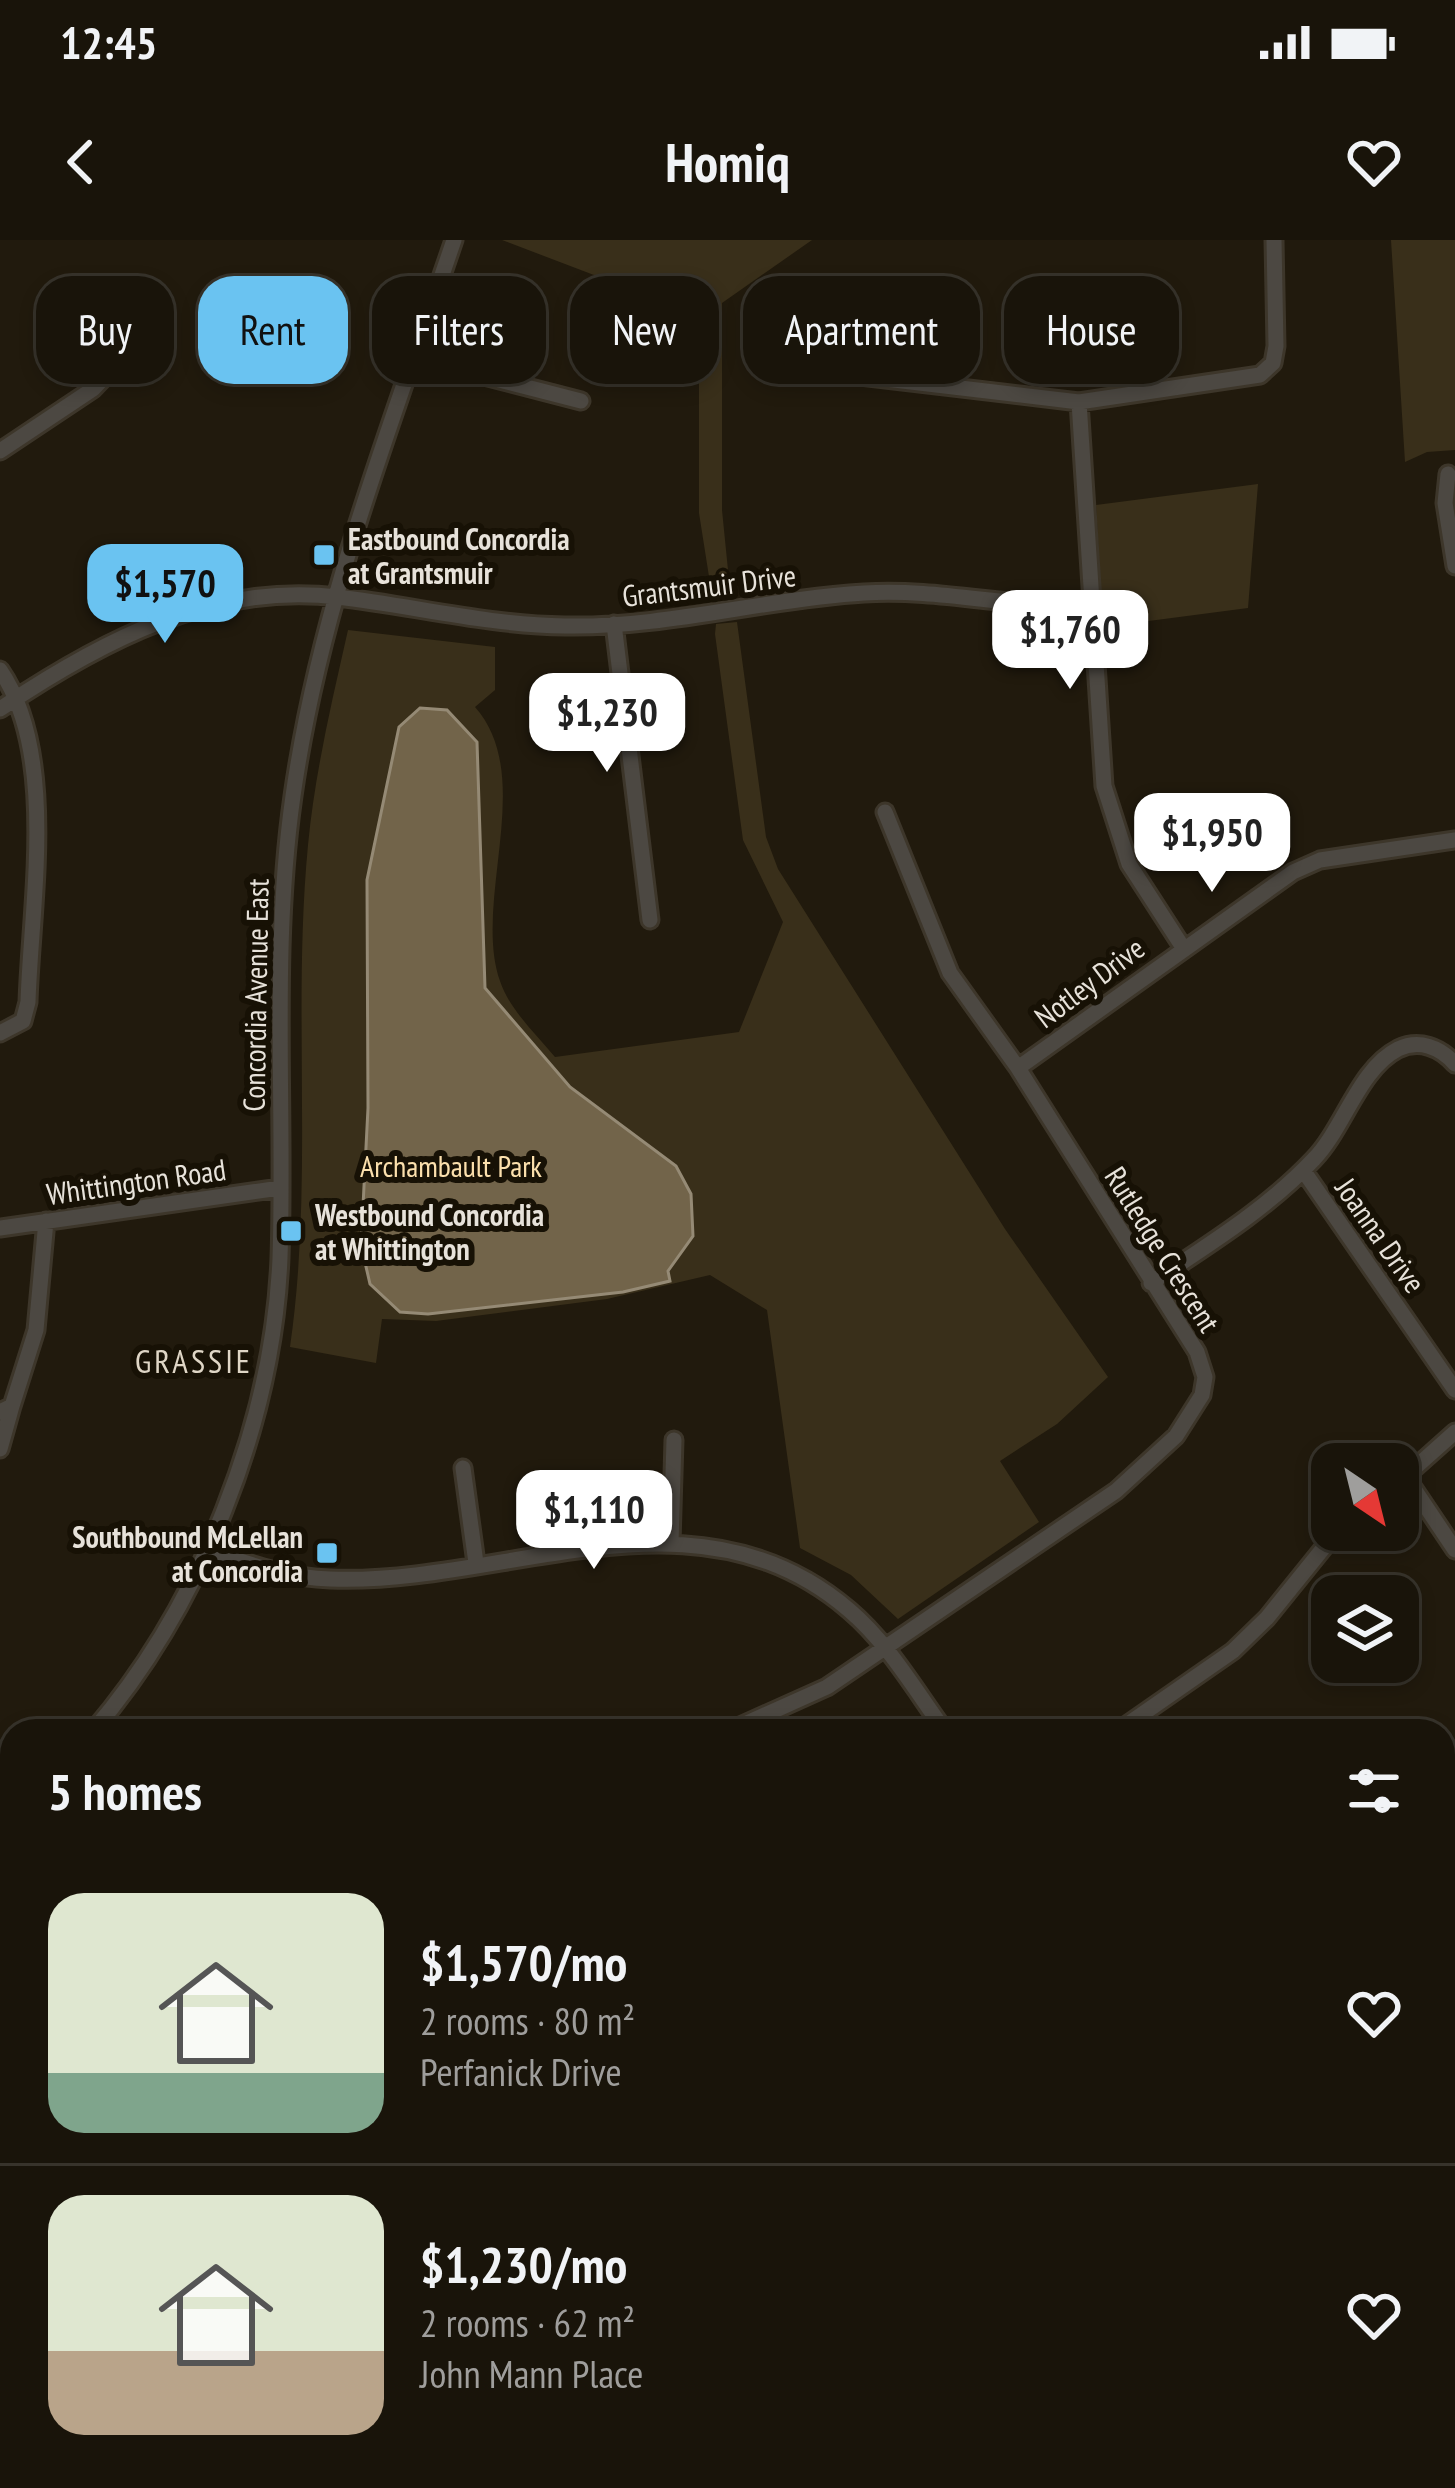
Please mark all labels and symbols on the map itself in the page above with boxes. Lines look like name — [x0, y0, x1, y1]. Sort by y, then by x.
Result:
place label: Eastbound Concordia at Grantsmuir — [348, 519, 570, 592]
marker: Eastbound Concordia at Grantsmuir — [311, 542, 337, 568]
pin: $1,570 — [67, 544, 263, 646]
street label: Grantsmuir Drive — [620, 555, 798, 615]
pin: $1,760 — [972, 590, 1168, 692]
pin: $1,230 — [509, 673, 705, 775]
pin: $1,950 — [1114, 793, 1310, 895]
street label: Concordia Avenue East — [233, 877, 277, 1112]
street label: Notley Drive — [1026, 928, 1152, 1036]
park label: Archambault Park — [360, 1146, 542, 1185]
street label: Whittington Road — [44, 1149, 228, 1213]
street label: Rutledge Crescent — [1097, 1159, 1230, 1340]
street label: Joanna Drive — [1327, 1169, 1435, 1300]
place label: Westbound Concordia at Whittington — [314, 1195, 544, 1268]
marker: Westbound Concordia at Whittington — [278, 1218, 304, 1244]
district label: GRASSIE — [135, 1339, 253, 1382]
north arrow — [1311, 1443, 1419, 1551]
pin: $1,110 — [496, 1470, 692, 1572]
place label: Southbound McLellan at Concordia — [72, 1517, 303, 1590]
marker: Southbound McLellan at Concordia — [314, 1540, 340, 1566]

